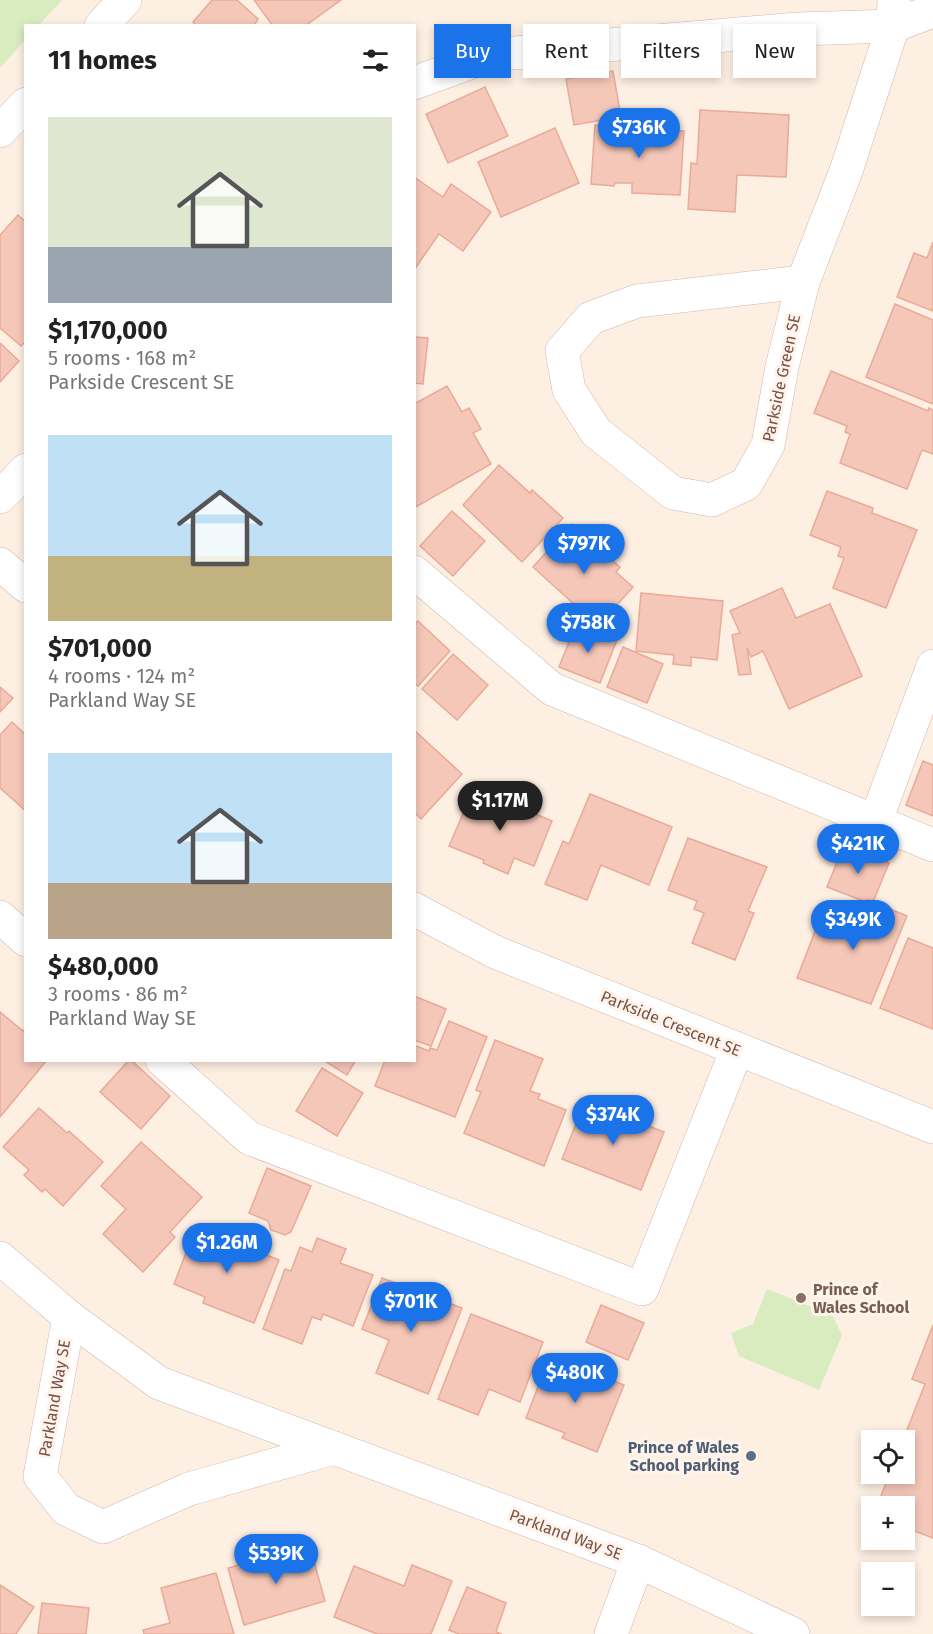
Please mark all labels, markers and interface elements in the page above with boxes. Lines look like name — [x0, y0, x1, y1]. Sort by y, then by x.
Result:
chip: Buy — [434, 24, 511, 78]
chip: Rent — [523, 24, 609, 78]
chip: Filters — [621, 24, 721, 78]
chip: New — [733, 24, 816, 78]
icon: filters — [359, 44, 392, 77]
text: 11 homes — [48, 45, 157, 76]
pin: $736K — [597, 108, 681, 159]
text: $736K — [612, 115, 666, 139]
icon: home — [166, 156, 274, 264]
street label: Parkside Green SE — [759, 313, 804, 444]
text: $1,170,000 — [48, 315, 168, 346]
text: 5 rooms · 168 m² — [48, 346, 196, 370]
text: Parkside Crescent SE — [48, 370, 235, 394]
icon: home — [166, 474, 274, 582]
pin: $797K — [542, 524, 626, 575]
text: $797K — [558, 531, 610, 555]
pin: $758K — [546, 603, 630, 654]
text: $758K — [561, 610, 615, 634]
text: $701,000 — [48, 633, 152, 664]
text: 4 rooms · 124 m² — [48, 664, 195, 688]
text: Parkland Way SE — [48, 688, 196, 712]
pin: $1.17M — [451, 781, 549, 832]
text: $1.17M — [472, 788, 528, 812]
icon: home — [166, 792, 274, 900]
pin: $421K — [816, 824, 900, 875]
text: $421K — [831, 831, 885, 855]
pin: $349K — [811, 900, 895, 951]
text: $349K — [825, 907, 881, 931]
text: $480,000 — [48, 951, 159, 982]
text: 3 rooms · 86 m² — [48, 982, 188, 1006]
street label: Parkside Crescent SE — [598, 987, 744, 1060]
text: Parkland Way SE — [48, 1006, 196, 1030]
pin: $374K — [571, 1095, 655, 1146]
text: $374K — [586, 1102, 640, 1126]
pin: $1.26M — [178, 1223, 276, 1274]
text: $1.26M — [196, 1230, 258, 1254]
place label: Prince of Wales School — [813, 1280, 909, 1317]
pin: $701K — [369, 1282, 453, 1333]
text: $701K — [385, 1289, 437, 1313]
marker: Prince of Wales School — [794, 1291, 808, 1305]
street label: Parkland Way SE — [35, 1338, 74, 1458]
pin: $480K — [533, 1353, 617, 1404]
text: $480K — [546, 1360, 604, 1384]
map controls — [861, 1430, 915, 1616]
button: locate — [861, 1430, 915, 1484]
place label: Prince of Wales School parking — [628, 1438, 739, 1475]
marker: Prince of Wales School parking — [744, 1449, 758, 1463]
button: + — [861, 1496, 915, 1550]
street label: Parkland Way SE — [507, 1505, 625, 1564]
pin: $539K — [234, 1534, 318, 1585]
text: $539K — [248, 1541, 304, 1565]
button: − — [861, 1562, 915, 1616]

